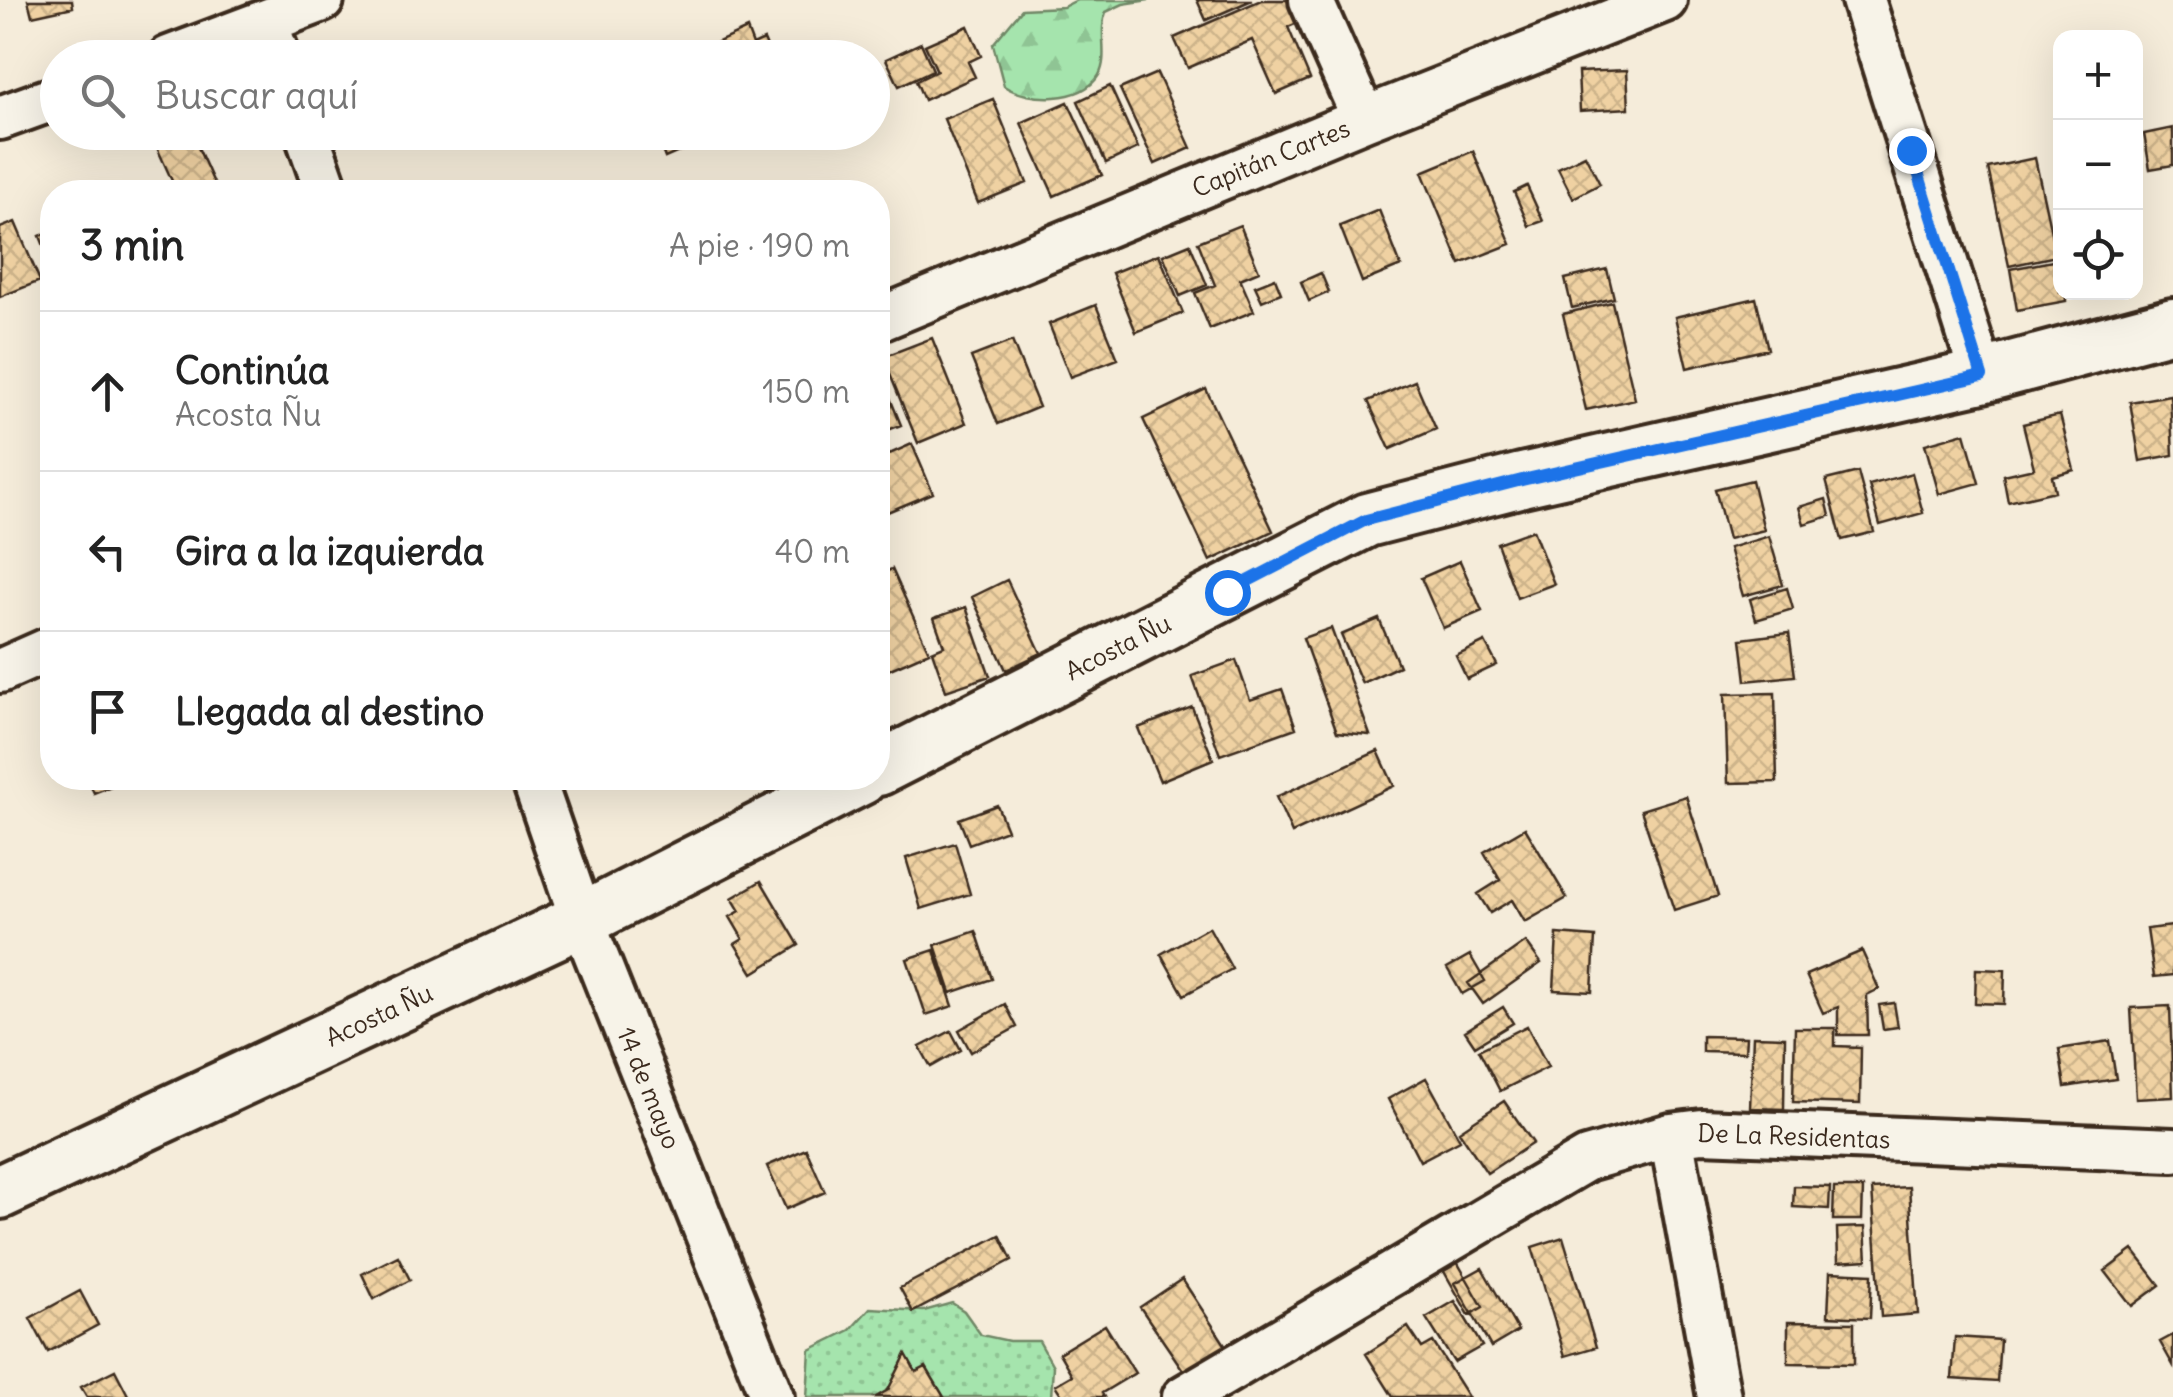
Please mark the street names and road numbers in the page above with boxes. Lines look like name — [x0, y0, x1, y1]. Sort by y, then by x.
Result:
street label: Capitán Cartes — [1187, 112, 1355, 204]
street label: Acosta Ñu — [1060, 607, 1176, 687]
street label: Acosta Ñu — [320, 976, 438, 1054]
street label: 14 de mayo — [610, 1022, 688, 1154]
street label: De La Residentas — [1697, 1117, 1891, 1155]

